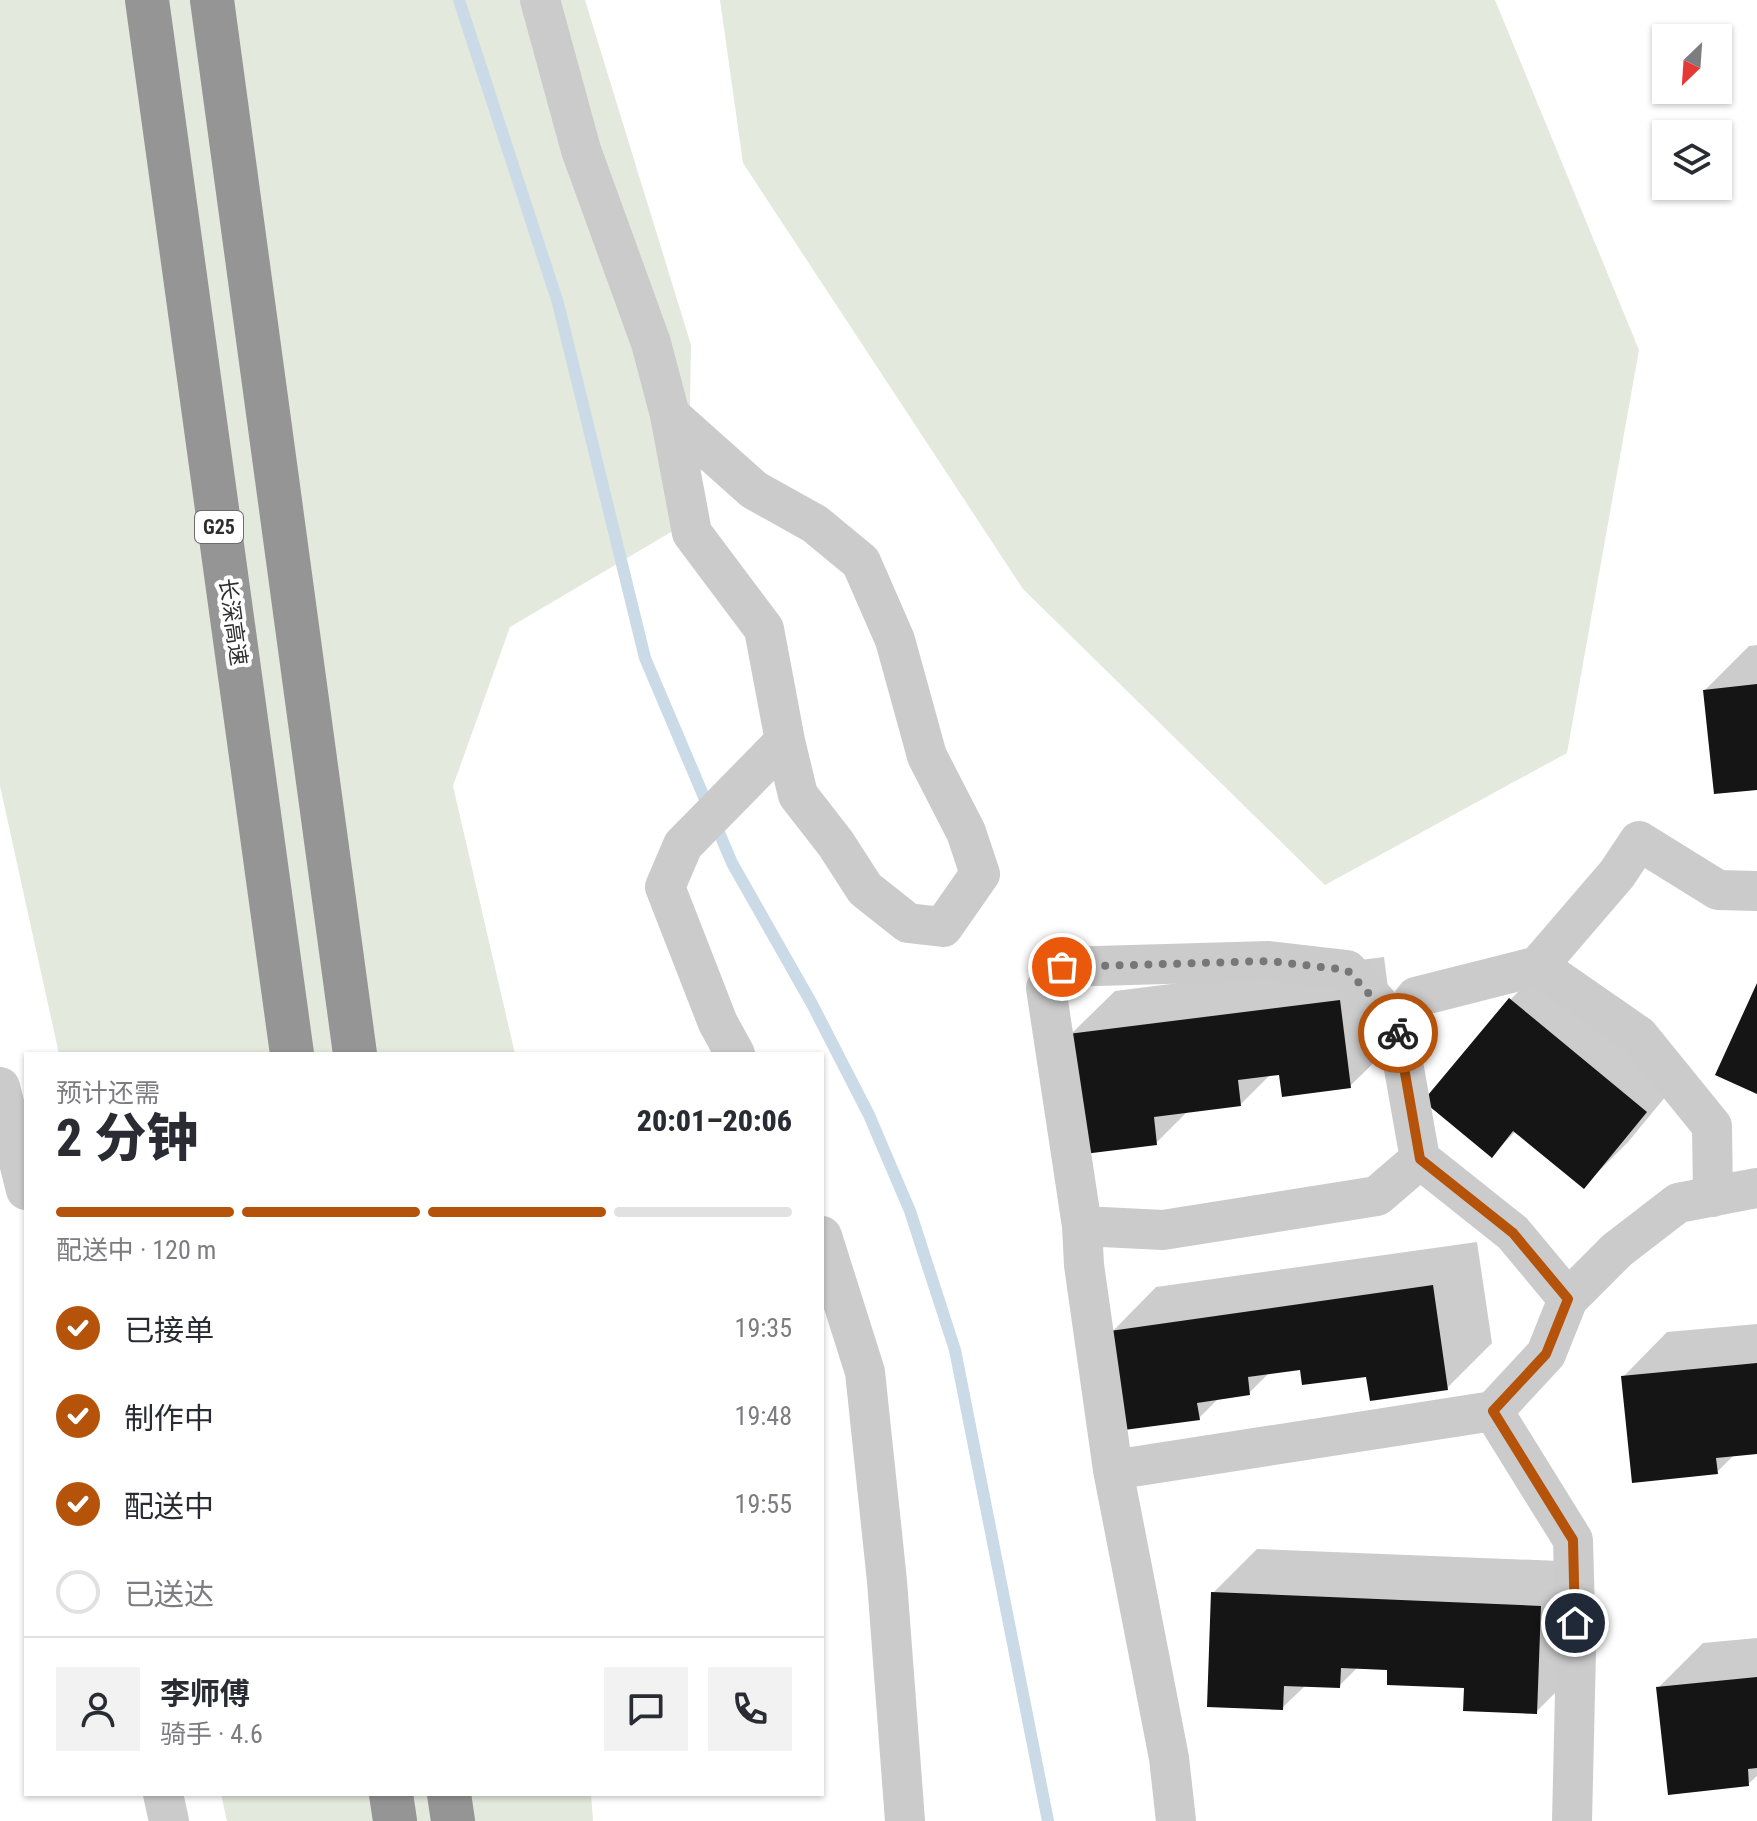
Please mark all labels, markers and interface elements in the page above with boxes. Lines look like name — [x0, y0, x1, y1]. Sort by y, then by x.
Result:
north arrow — [1652, 24, 1732, 104]
map controls — [1652, 24, 1732, 200]
button: layers — [1652, 120, 1732, 200]
road number: G25 — [195, 511, 243, 543]
street label: 长深高速 — [214, 577, 252, 667]
pin — [1028, 933, 1096, 1001]
icon: bag — [1040, 945, 1084, 989]
courier — [1358, 993, 1438, 1073]
icon: bike — [1376, 1011, 1420, 1055]
text: 预计还需 — [56, 1078, 160, 1108]
text: 20:01–20:06 — [637, 1103, 792, 1138]
text: 2 分钟 — [56, 1108, 198, 1169]
text: 配送中 · 120 m — [56, 1235, 216, 1265]
icon: check — [56, 1306, 100, 1350]
text: 已接单 — [124, 1313, 214, 1348]
text: 19:35 — [735, 1313, 792, 1343]
icon: check — [56, 1394, 100, 1438]
text: 制作中 — [124, 1401, 214, 1436]
text: 19:48 — [735, 1401, 792, 1431]
icon: check — [56, 1482, 100, 1526]
text: 配送中 — [124, 1489, 214, 1524]
text: 19:55 — [735, 1489, 792, 1519]
text: 已送达 — [124, 1577, 214, 1612]
pin — [1541, 1589, 1609, 1657]
icon: home — [1553, 1601, 1597, 1645]
button: person — [56, 1667, 140, 1751]
button: chat — [604, 1667, 688, 1751]
button: phone — [708, 1667, 792, 1751]
text: 李师傅 — [160, 1676, 250, 1711]
text: 骑手 · 4.6 — [160, 1719, 263, 1749]

